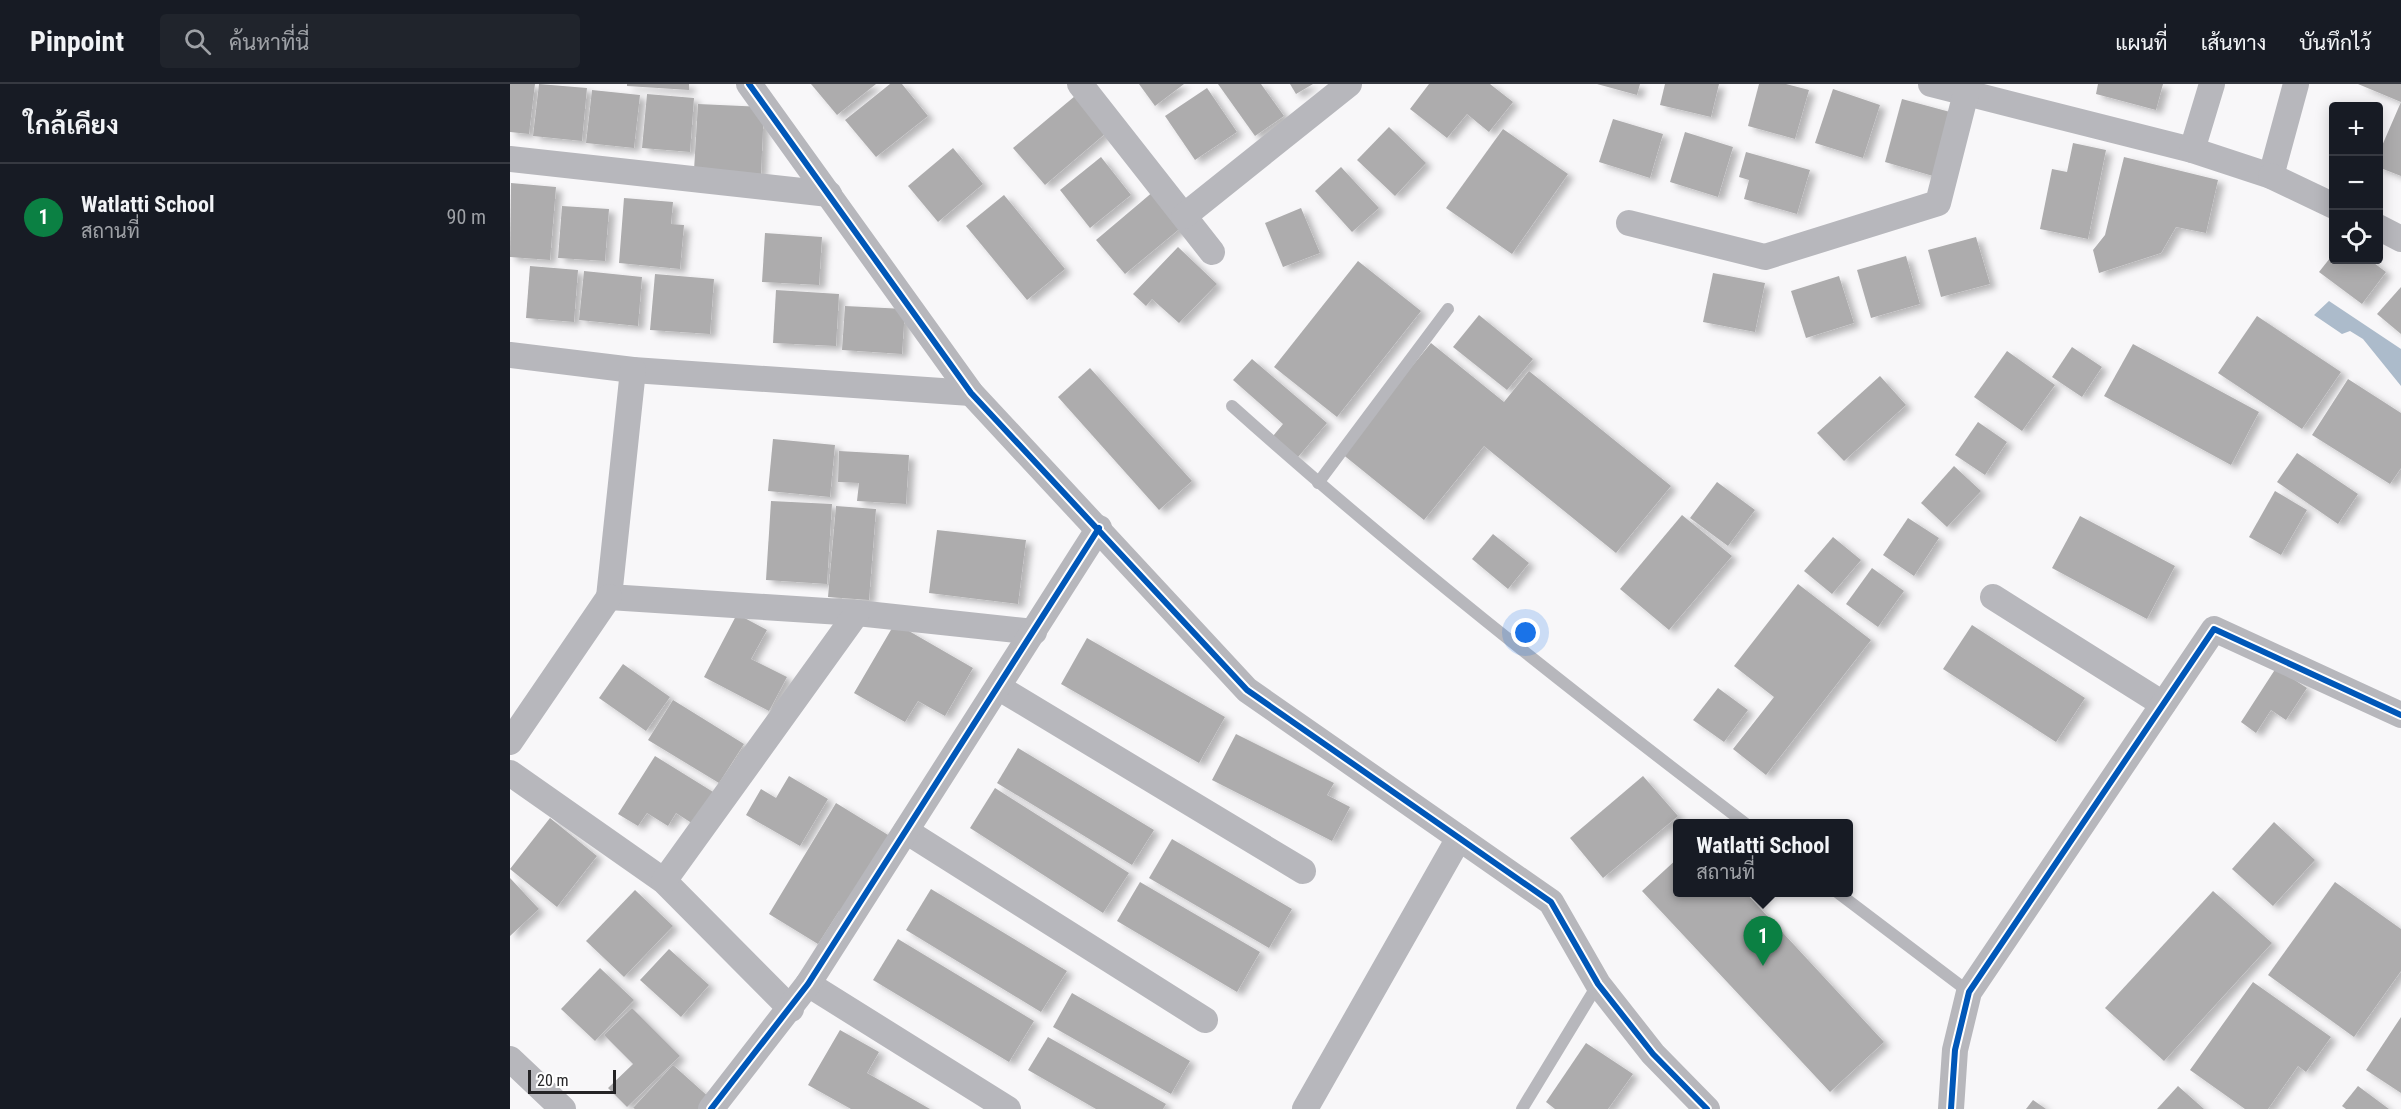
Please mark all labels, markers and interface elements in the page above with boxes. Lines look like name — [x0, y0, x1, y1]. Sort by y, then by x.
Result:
search box — [160, 14, 580, 68]
text: Pinpoint — [30, 25, 124, 58]
icon: search — [181, 25, 214, 58]
text: ค้นหาที่นี่ — [229, 30, 309, 55]
text: แผนที่ — [2115, 31, 2168, 55]
text: เส้นทาง — [2201, 31, 2266, 55]
text: บันทึกไว้ — [2299, 31, 2371, 55]
map controls — [2329, 102, 2383, 264]
button: + — [2329, 102, 2383, 156]
text: ใกล้เคียง — [24, 110, 119, 140]
button: − — [2329, 156, 2383, 210]
text: Watlatti School — [81, 192, 215, 217]
text: 1 — [38, 205, 49, 229]
text: 90 m — [447, 205, 486, 229]
button: locate — [2329, 210, 2383, 264]
text: สถานที่ — [81, 219, 140, 243]
your location — [1511, 618, 1540, 647]
popup — [1673, 819, 1853, 897]
text: Watlatti School — [1696, 833, 1830, 858]
text: สถานที่ — [1696, 860, 1755, 884]
pin: 1 — [1744, 916, 1782, 966]
scale bar — [528, 1067, 616, 1094]
text: 20 m — [537, 1071, 569, 1090]

